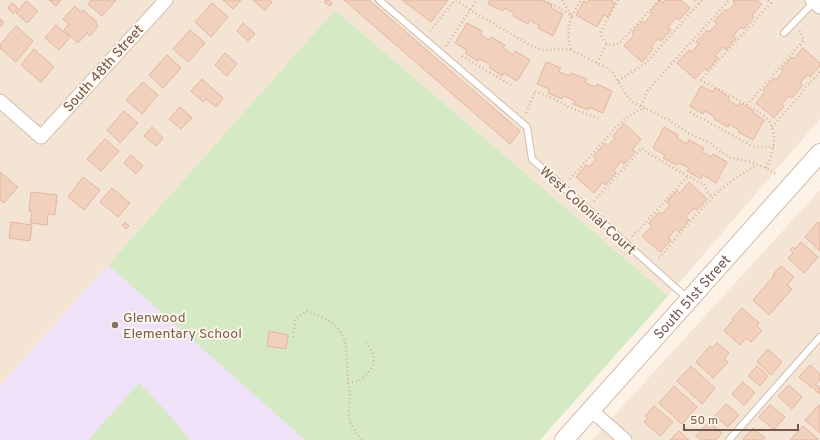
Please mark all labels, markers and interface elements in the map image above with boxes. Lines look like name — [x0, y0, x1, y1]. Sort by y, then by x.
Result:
street label: South 48th Street — [60, 22, 148, 116]
street label: West Colonial Court — [535, 163, 639, 259]
street label: South 51st Street — [651, 252, 735, 343]
place label: Glenwood Elementary School — [123, 310, 242, 343]
marker: Glenwood Elementary School — [110, 320, 120, 330]
scale bar — [684, 406, 798, 432]
text: 50 m — [690, 413, 718, 429]

